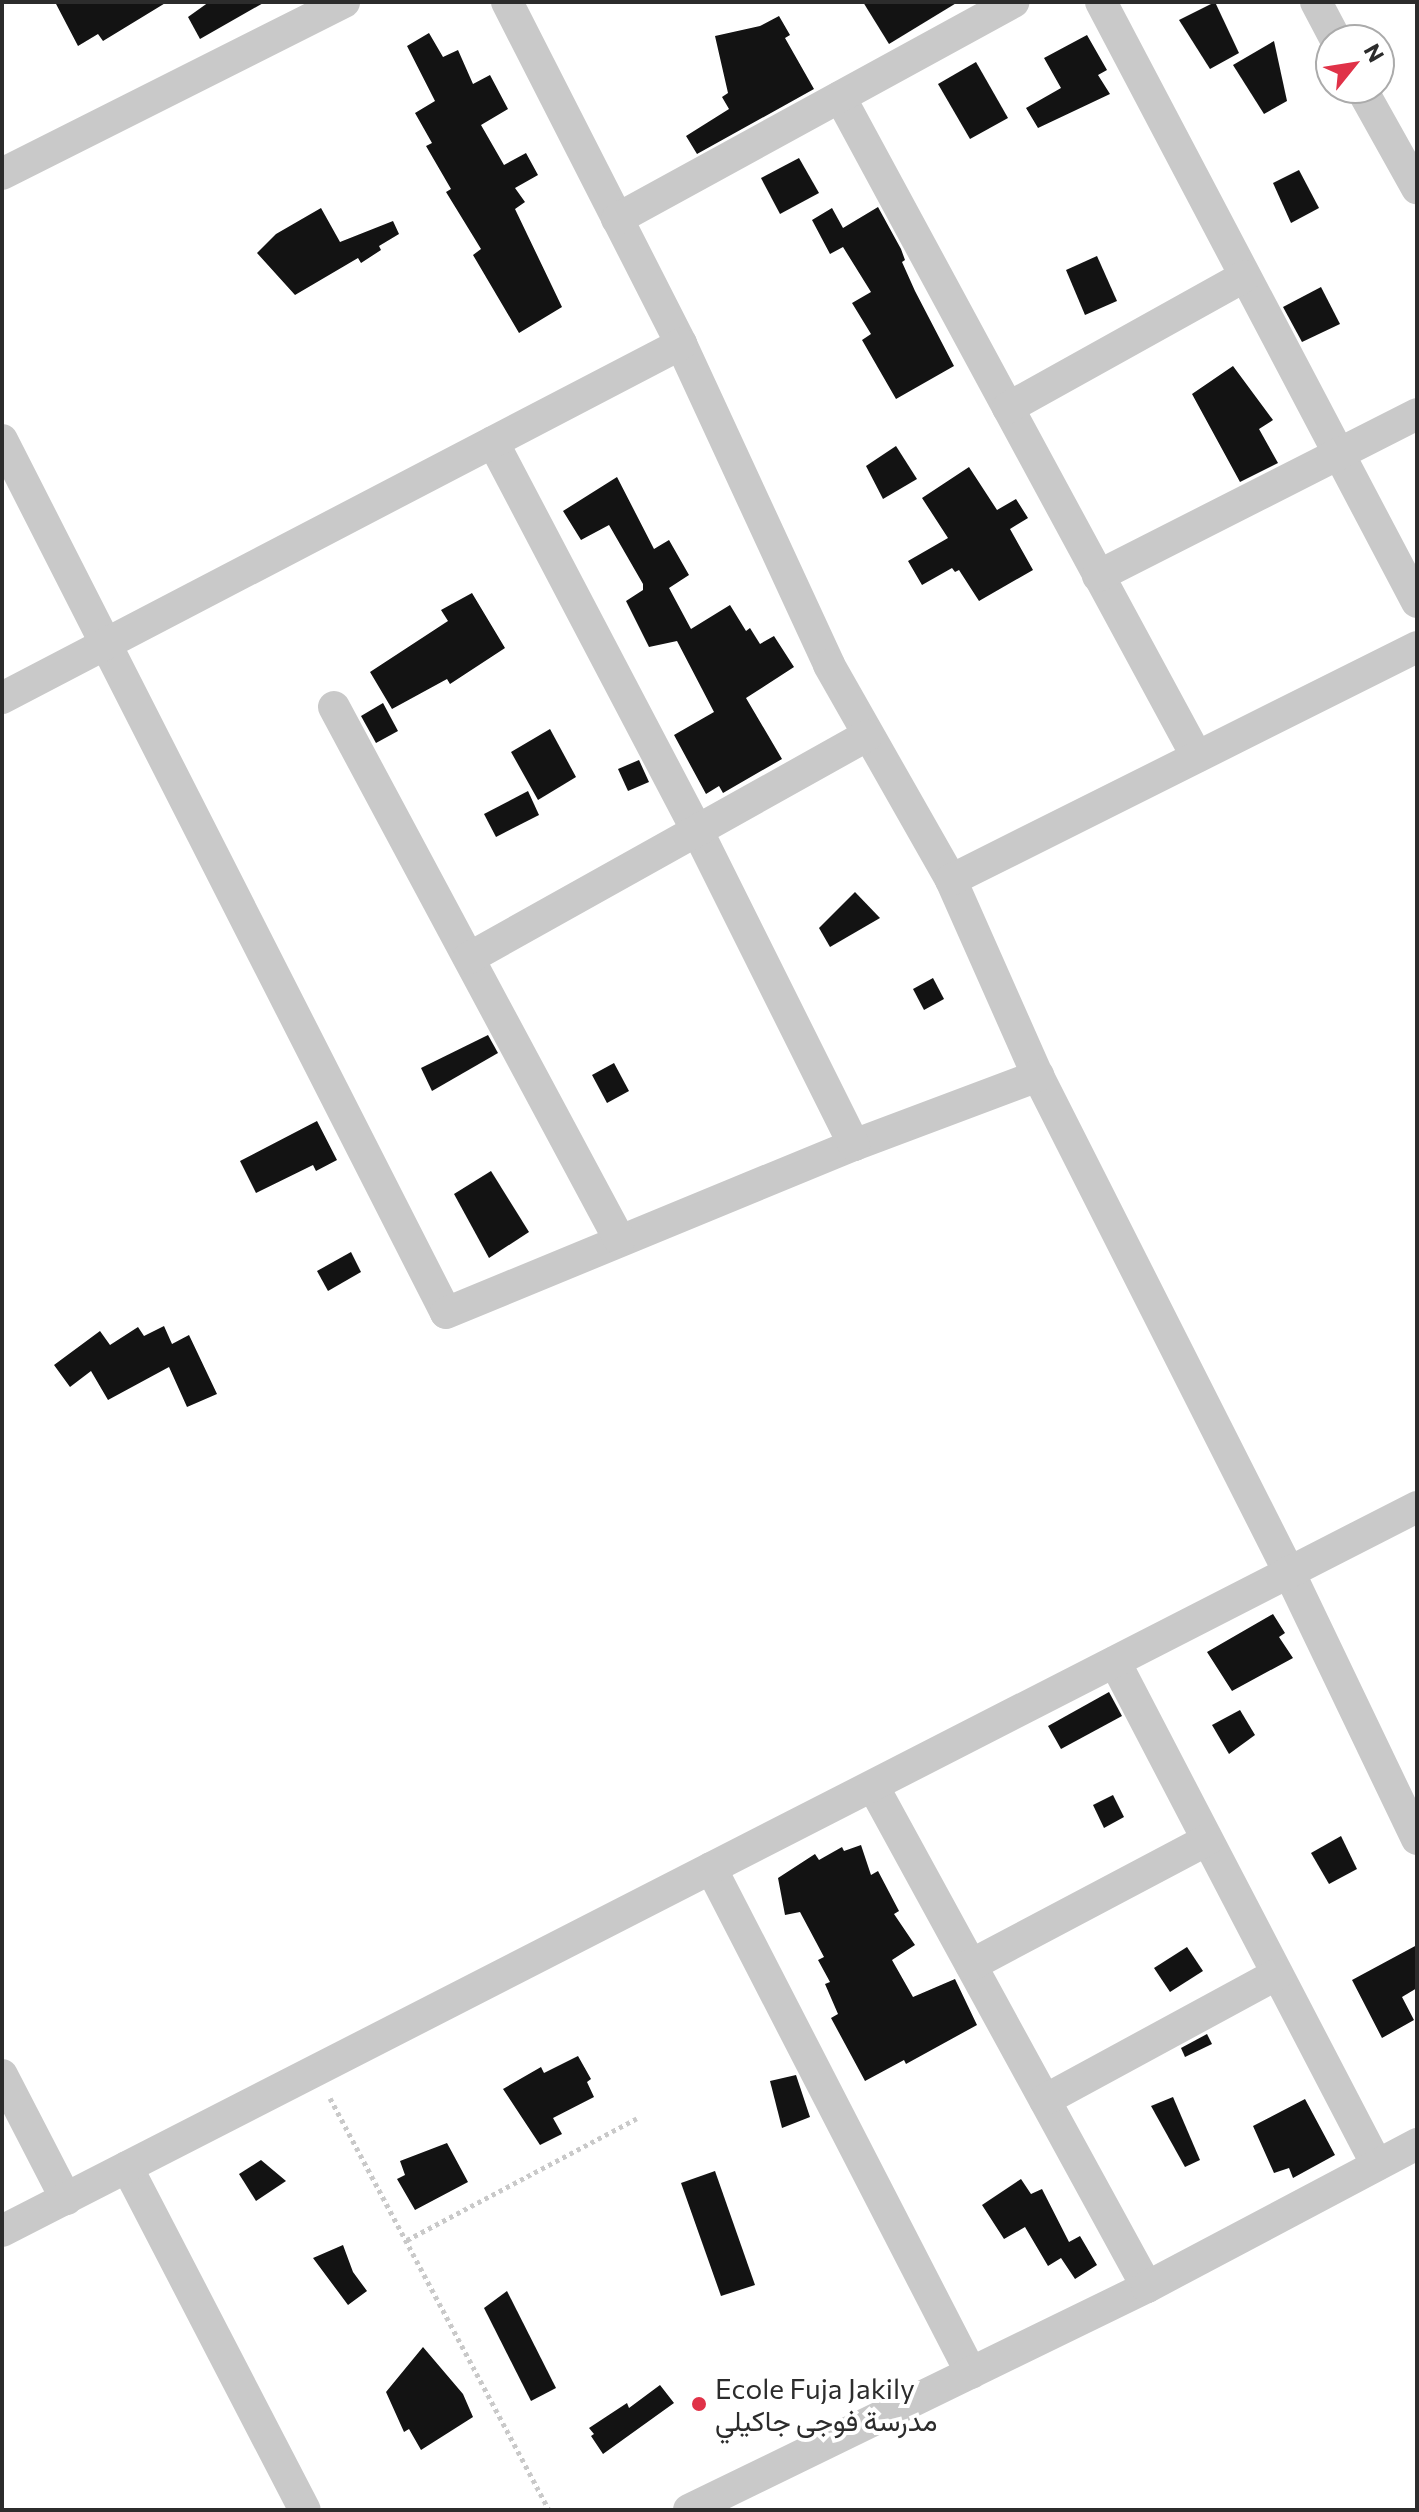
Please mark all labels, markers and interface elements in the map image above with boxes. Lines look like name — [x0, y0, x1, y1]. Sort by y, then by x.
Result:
north arrow — [1315, 24, 1395, 104]
text: N — [1359, 39, 1390, 67]
place label: Ecole Fuja Jakily مدرسة فوجى جاكيلي — [715, 2371, 937, 2437]
marker: Ecole Fuja Jakily مدرسة فوجى جاكيلي — [690, 2395, 708, 2413]

